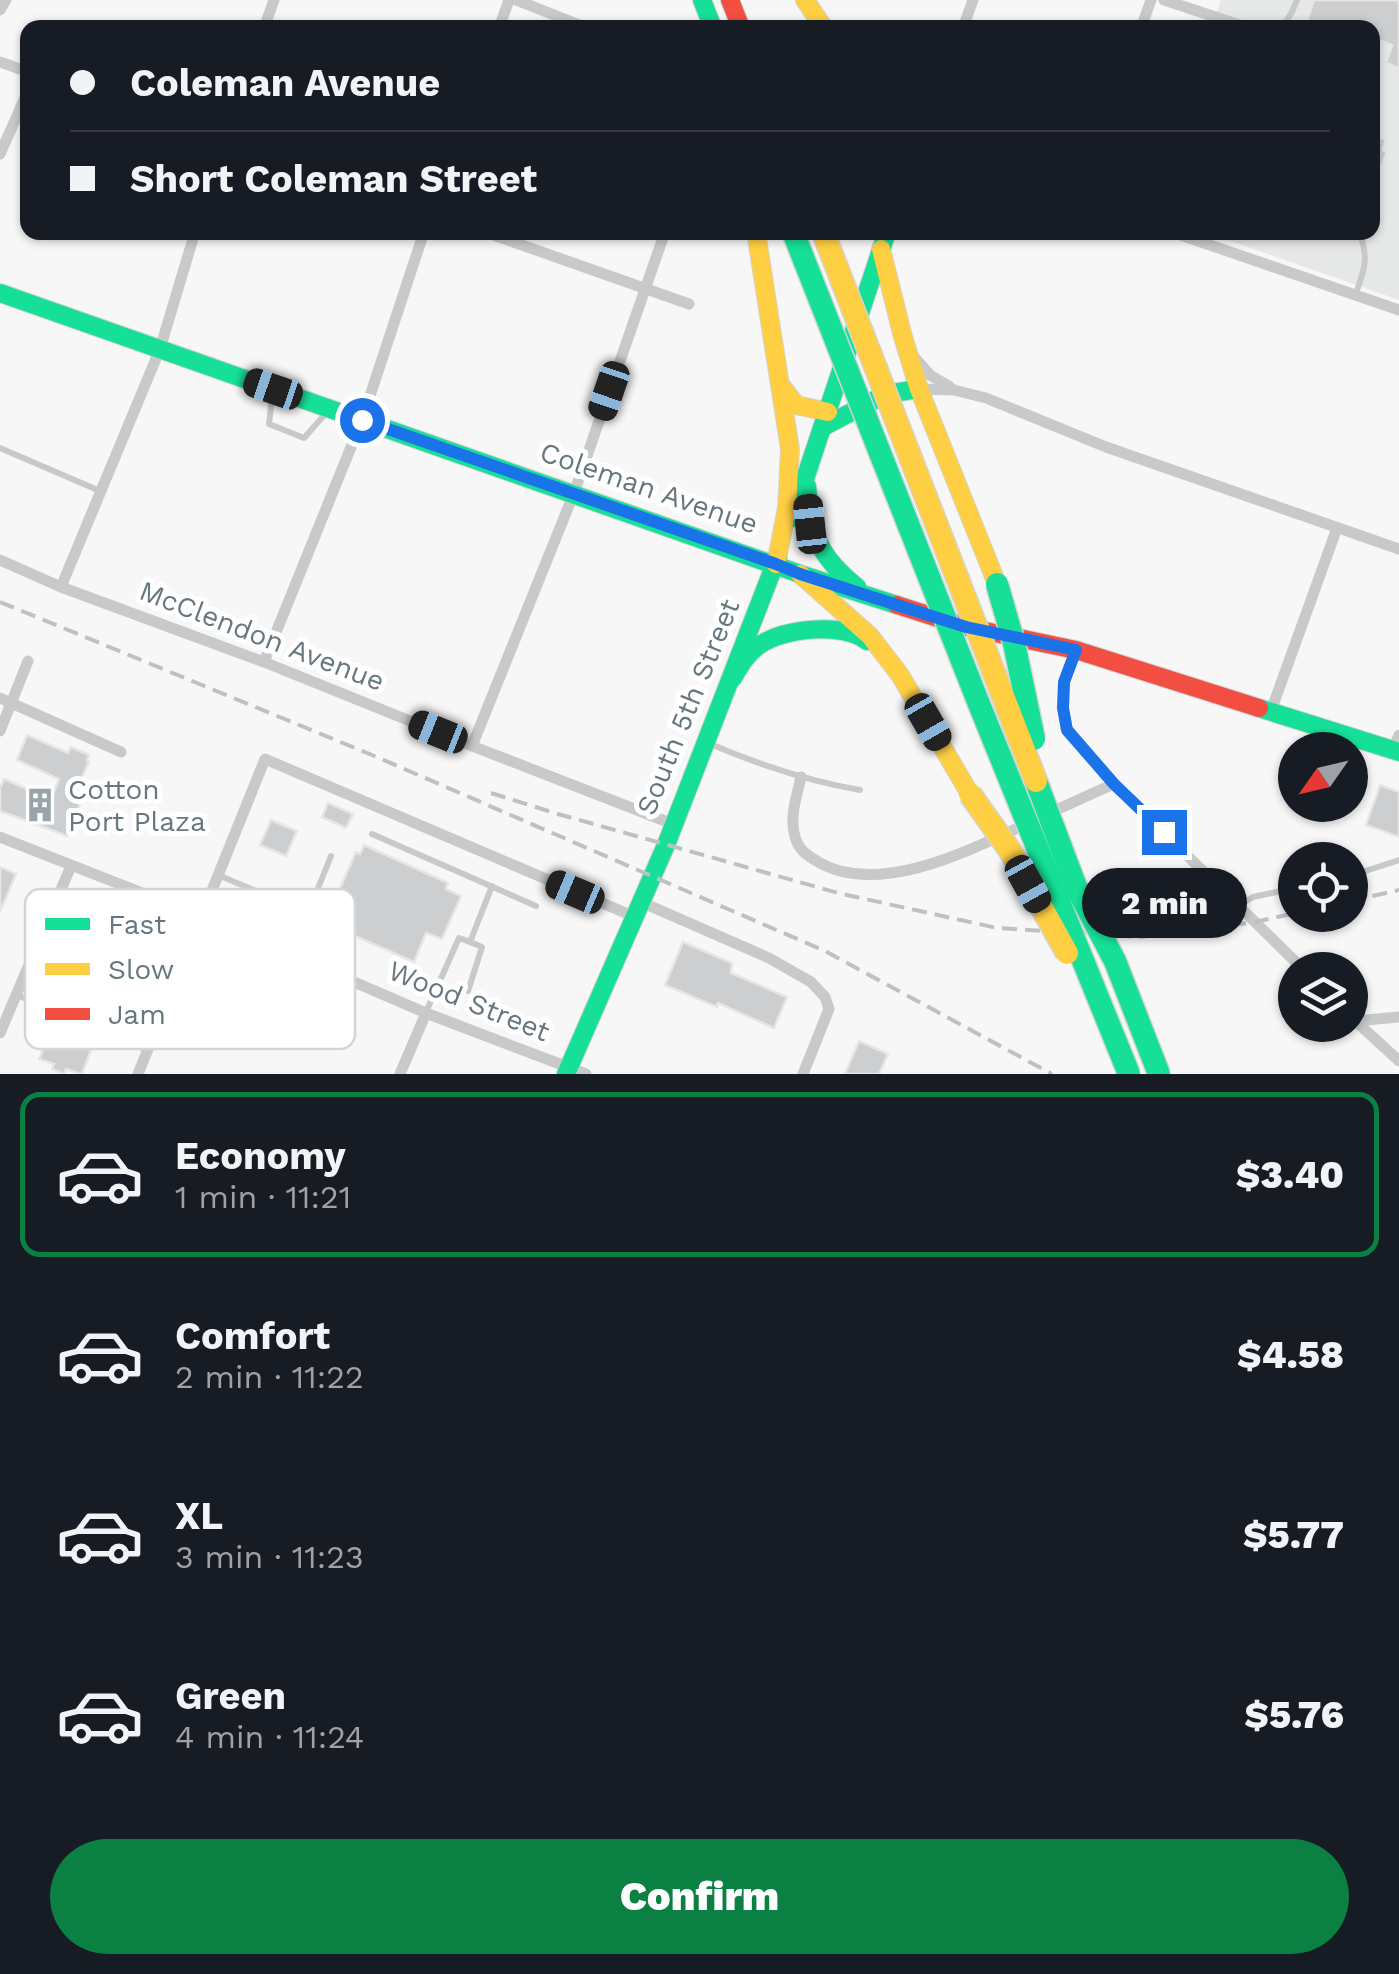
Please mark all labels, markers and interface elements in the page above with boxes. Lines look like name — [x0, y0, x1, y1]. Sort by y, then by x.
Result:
text: Coleman Avenue — [130, 61, 440, 105]
text: Short Coleman Street — [130, 157, 537, 201]
car — [585, 358, 633, 424]
car — [240, 365, 306, 413]
route start — [340, 398, 385, 443]
street label: Coleman Avenue — [536, 435, 762, 541]
car — [792, 493, 828, 555]
street label: McClendon Avenue — [135, 574, 389, 698]
street label: South 5th Street — [630, 594, 746, 820]
car — [900, 689, 956, 755]
car — [405, 707, 471, 757]
north arrow — [1278, 732, 1368, 822]
map controls — [1278, 732, 1368, 1042]
place label: Cotton Port Plaza — [68, 773, 206, 838]
building icon: Cotton Port Plaza — [21, 786, 59, 824]
route end — [1142, 810, 1187, 855]
button: locate — [1278, 842, 1368, 932]
car — [1000, 850, 1056, 918]
car — [542, 866, 608, 918]
callout: 2 min — [1082, 867, 1246, 937]
text: 2 min — [1121, 884, 1208, 922]
legend — [25, 889, 355, 1049]
text: Fast — [108, 908, 166, 941]
button: layers — [1278, 952, 1368, 1042]
text: Slow — [108, 953, 174, 986]
street label: Wood Street — [384, 954, 555, 1048]
text: Jam — [108, 998, 166, 1031]
icon: car — [55, 1130, 145, 1220]
text: Economy — [175, 1134, 346, 1178]
text: $3.40 — [1236, 1153, 1344, 1197]
text: 1 min · 11:21 — [175, 1178, 351, 1216]
icon: car — [55, 1310, 145, 1400]
text: Comfort — [175, 1314, 330, 1358]
text: $4.58 — [1237, 1333, 1344, 1377]
text: 2 min · 11:22 — [175, 1358, 364, 1396]
icon: car — [55, 1490, 145, 1580]
text: XL — [175, 1494, 223, 1538]
text: $5.77 — [1243, 1513, 1344, 1557]
text: 3 min · 11:23 — [175, 1538, 364, 1576]
icon: car — [55, 1670, 145, 1760]
text: Green — [175, 1674, 286, 1718]
text: $5.76 — [1244, 1693, 1344, 1737]
text: 4 min · 11:24 — [175, 1718, 364, 1756]
button: Confirm — [50, 1839, 1349, 1954]

